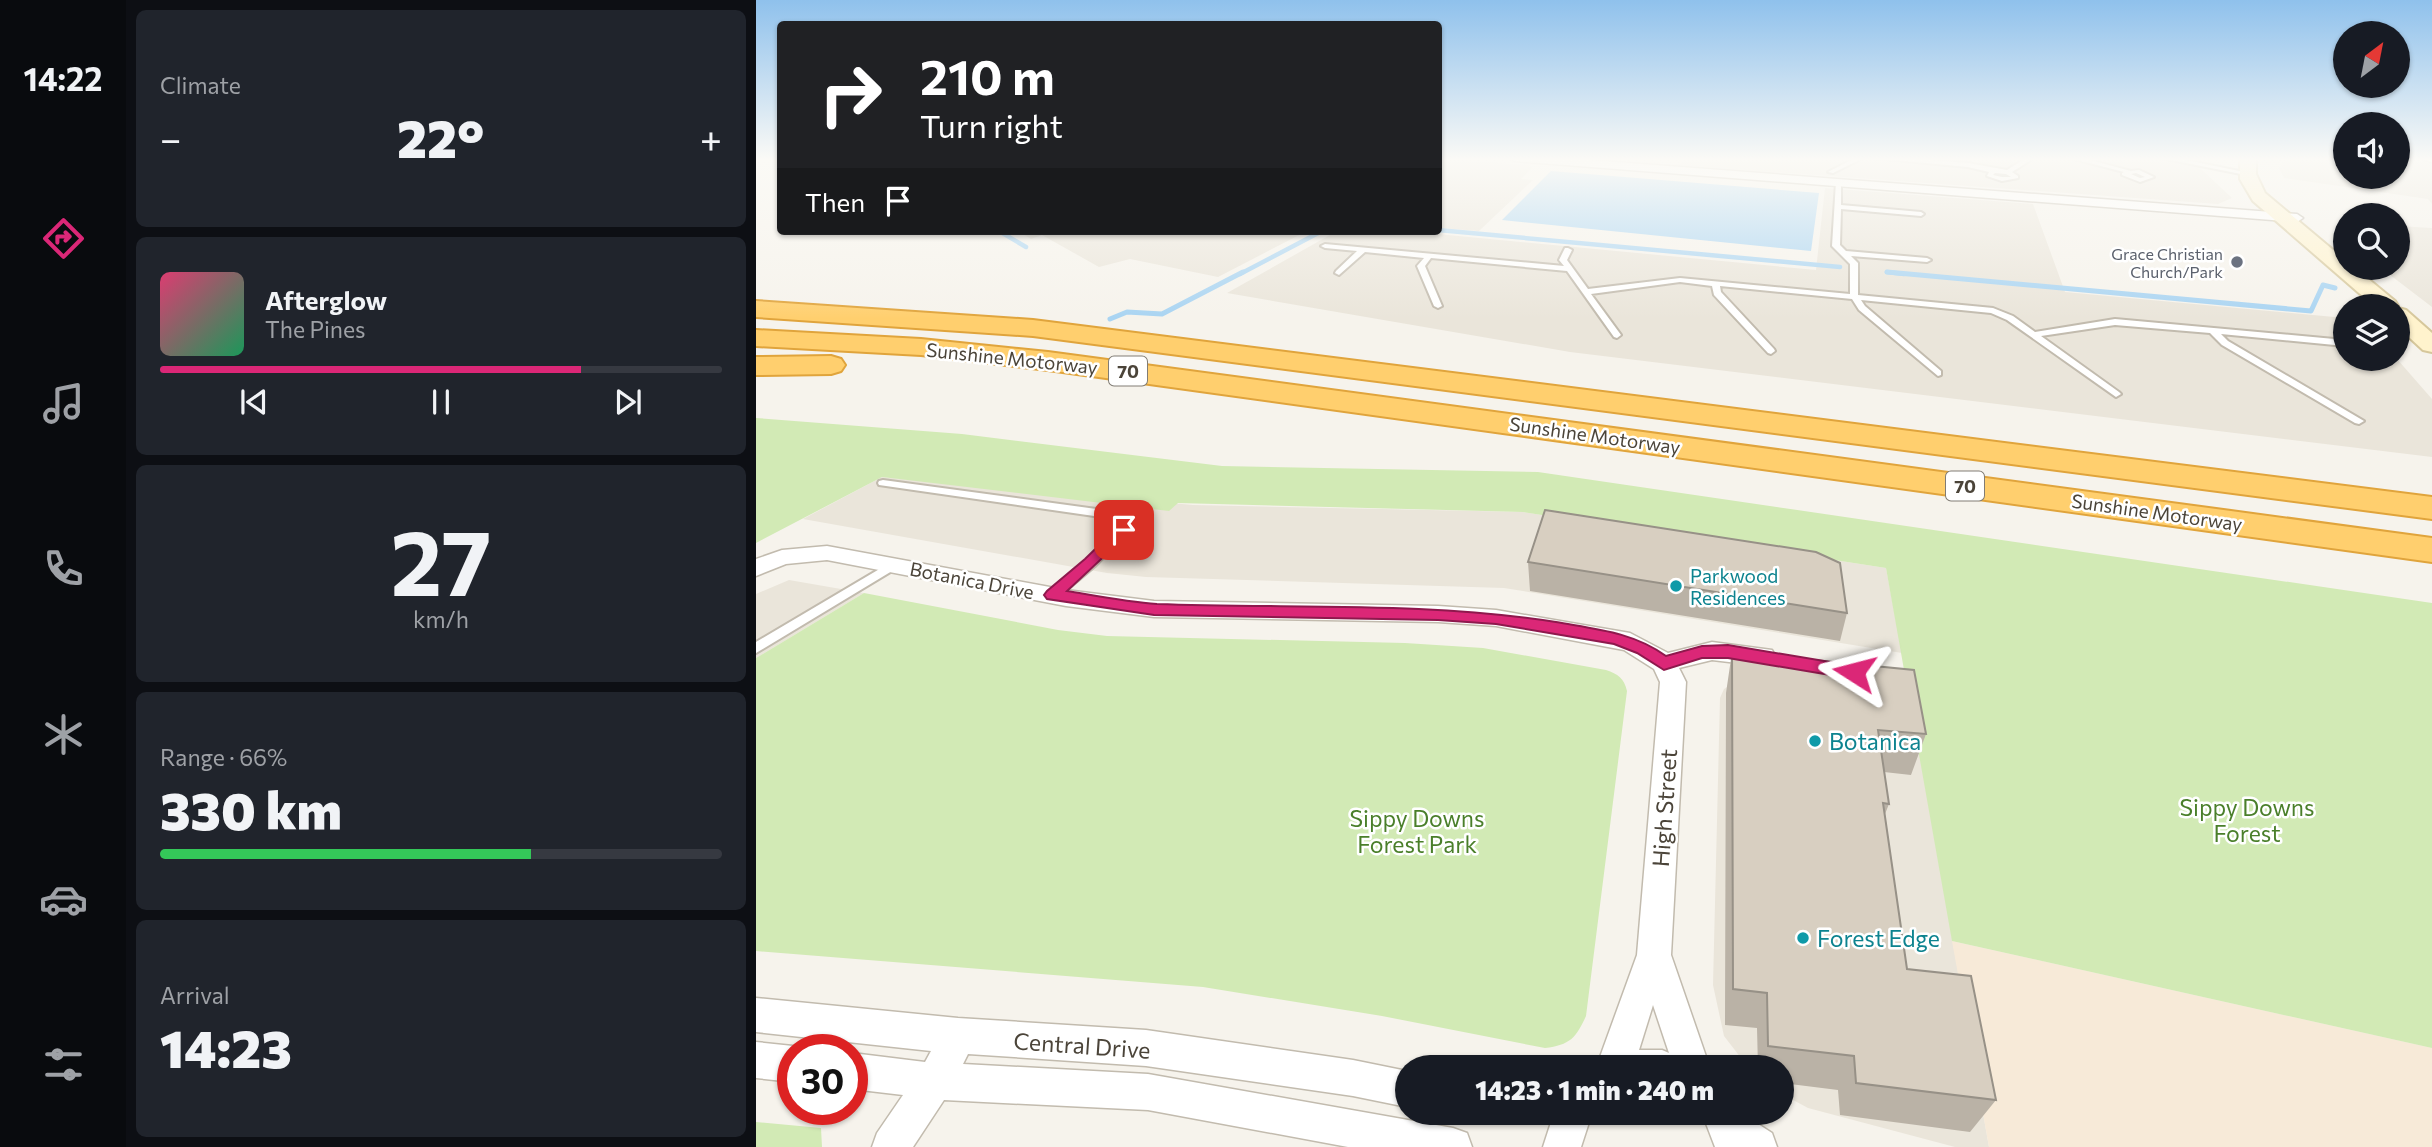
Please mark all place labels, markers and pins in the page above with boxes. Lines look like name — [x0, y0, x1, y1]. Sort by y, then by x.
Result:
place label: Grace Christian Church/Park — [2111, 244, 2223, 281]
marker: Grace Christian Church/Park — [2229, 254, 2245, 270]
pin — [1094, 500, 1154, 560]
place label: Parkwood Residences — [1690, 564, 1786, 609]
marker: Parkwood Residences — [1668, 578, 1684, 594]
place label: Botanica — [1829, 727, 1921, 755]
marker: Botanica — [1807, 733, 1823, 749]
place label: Forest Edge — [1817, 924, 1940, 952]
marker: Forest Edge — [1795, 930, 1811, 946]

